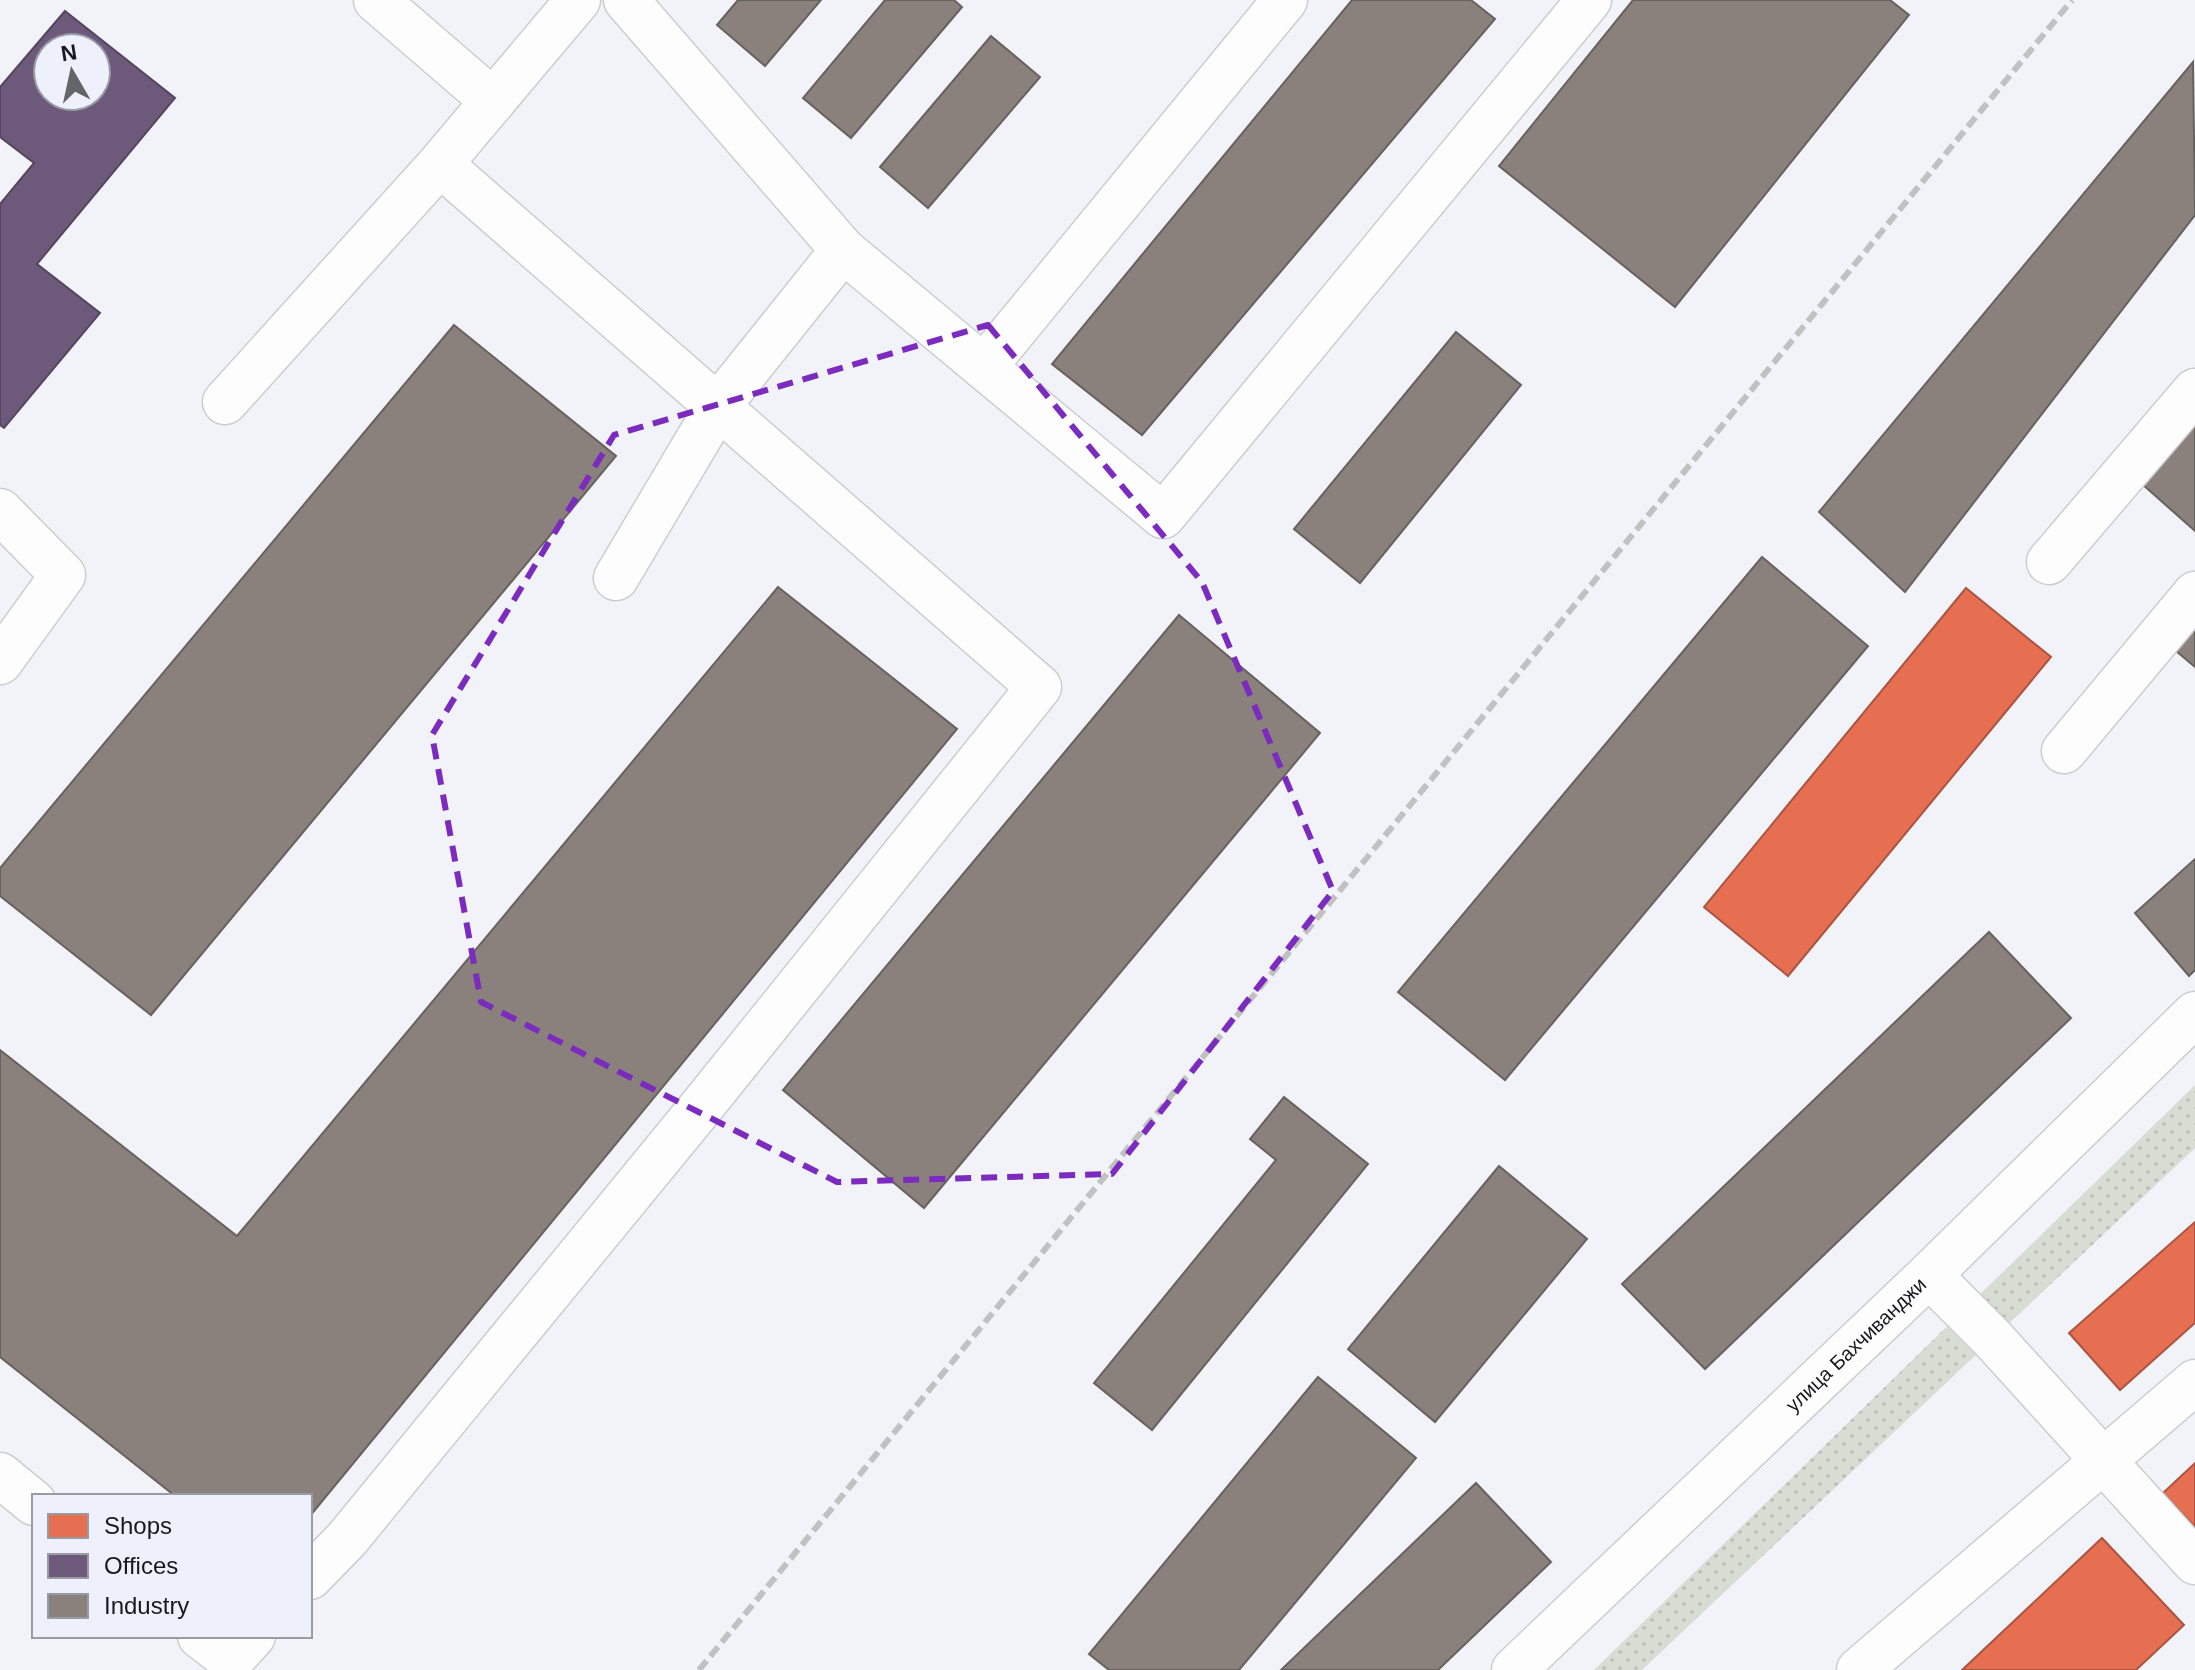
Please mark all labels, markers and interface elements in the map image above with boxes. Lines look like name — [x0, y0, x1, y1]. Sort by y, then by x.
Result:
north arrow — [32, 32, 112, 112]
text: N — [59, 39, 79, 66]
street label: улица Бахчиванджи — [1781, 1273, 1930, 1416]
legend — [32, 1494, 312, 1638]
text: Shops — [104, 1512, 172, 1539]
text: Offices — [104, 1552, 178, 1579]
text: Industry — [104, 1592, 189, 1619]

